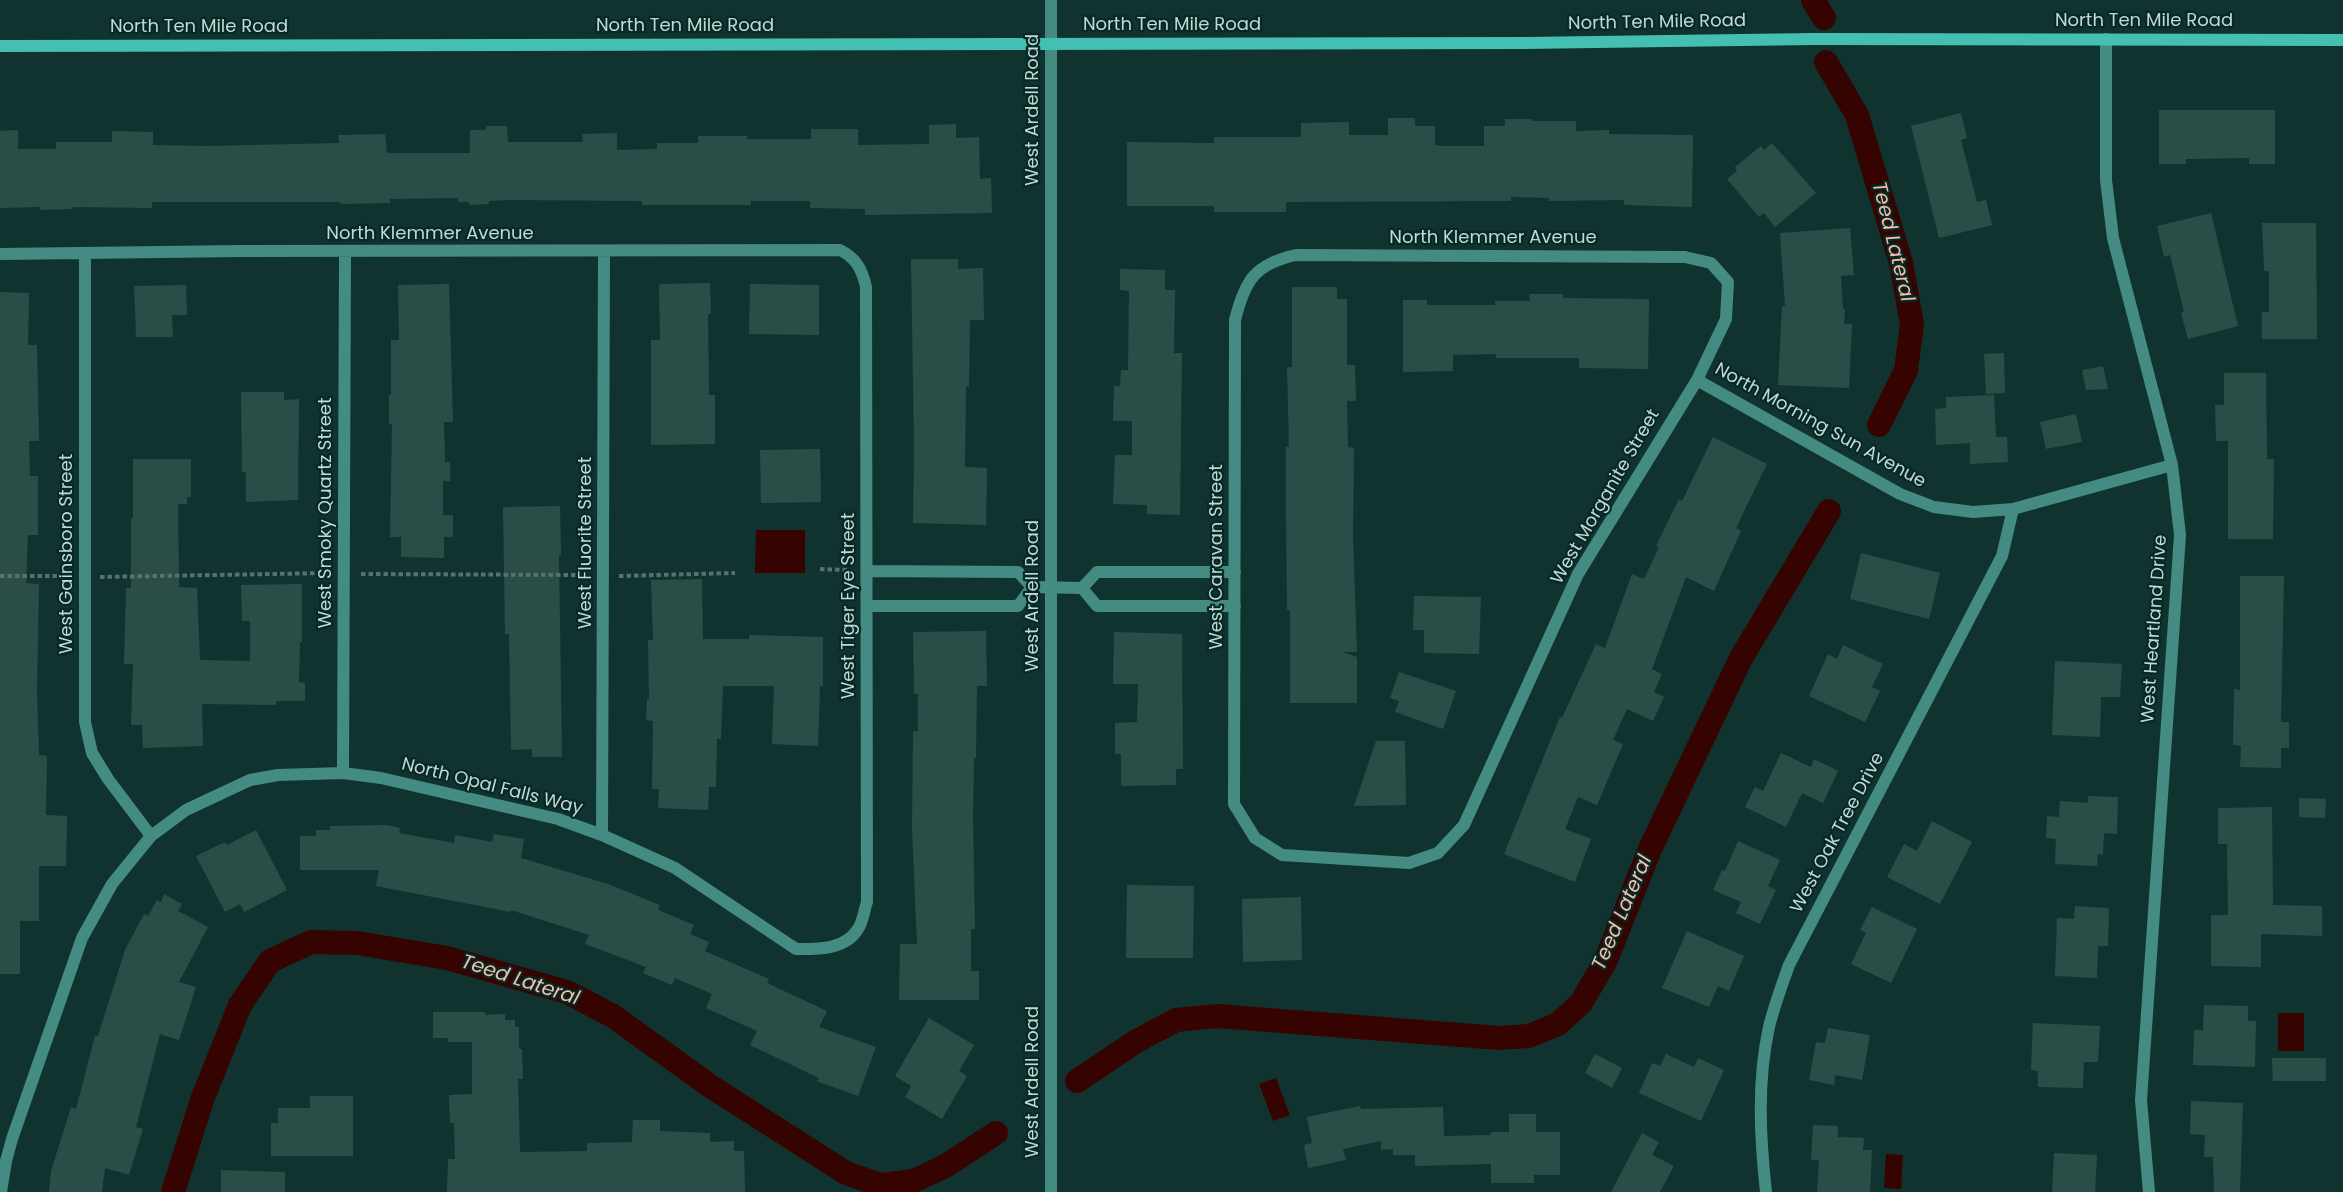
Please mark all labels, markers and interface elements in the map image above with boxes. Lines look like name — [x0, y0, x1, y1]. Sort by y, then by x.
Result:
street label: North Ten Mile Road — [2055, 10, 2233, 32]
street label: North Ten Mile Road — [1568, 11, 1746, 35]
street label: North Ten Mile Road — [1083, 14, 1261, 36]
street label: North Ten Mile Road — [596, 15, 774, 37]
street label: North Ten Mile Road — [110, 16, 288, 38]
street label: West Ardell Road — [1022, 34, 1044, 186]
water label: Teed Lateral — [1865, 180, 1919, 304]
street label: North Klemmer Avenue — [326, 223, 534, 245]
street label: North Klemmer Avenue — [1389, 227, 1597, 249]
street label: North Morning Sun Avenue — [1711, 359, 1929, 493]
street label: West Smoky Quartz Street — [315, 397, 337, 629]
street label: West Morganite Street — [1547, 406, 1665, 588]
street label: West Gainsboro Street — [56, 454, 78, 654]
street label: West Fluorite Street — [575, 457, 597, 629]
street label: West Caravan Street — [1206, 464, 1228, 650]
street label: West Tiger Eye Street — [838, 513, 860, 699]
street label: West Ardell Road — [1022, 520, 1044, 672]
street label: West Heartland Drive — [2138, 534, 2172, 724]
street label: West Oak Tree Drive — [1787, 749, 1889, 917]
street label: North Opal Falls Way — [399, 754, 585, 820]
water label: Teed Lateral — [1588, 852, 1658, 974]
water label: Teed Lateral — [458, 951, 582, 1011]
street label: West Ardell Road — [1022, 1006, 1044, 1158]

